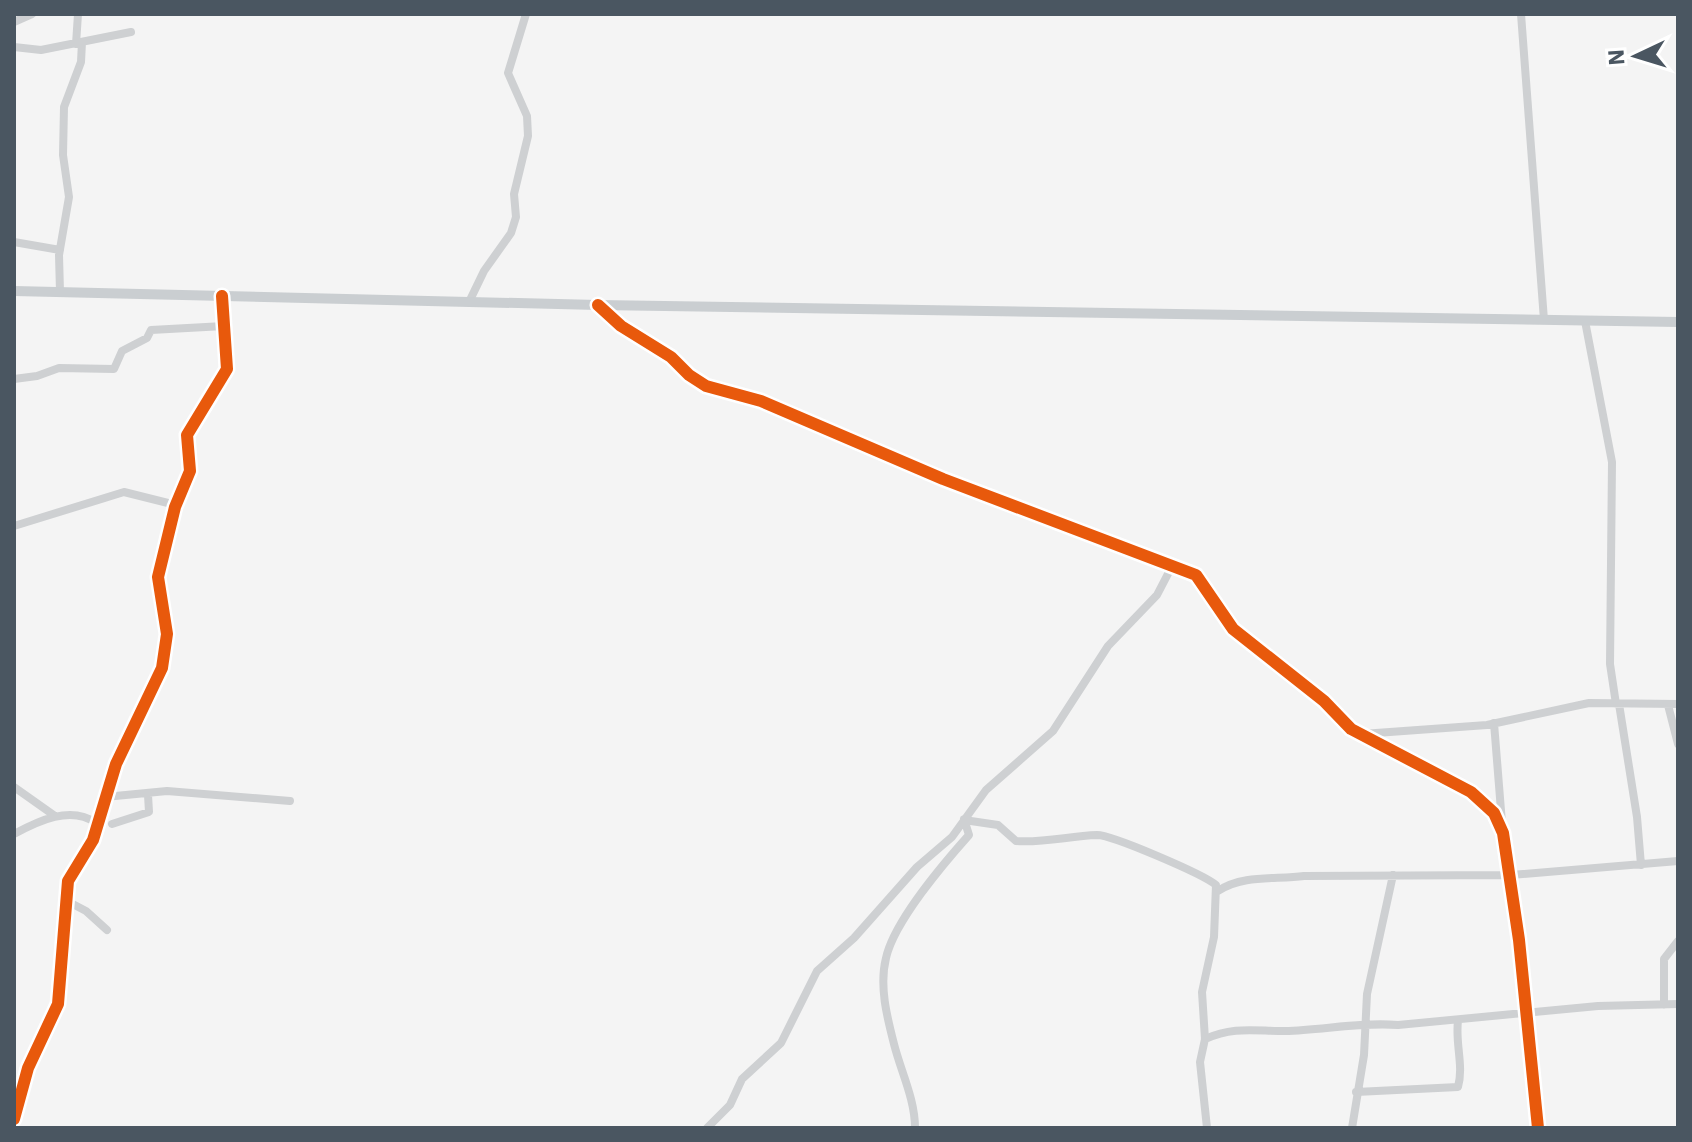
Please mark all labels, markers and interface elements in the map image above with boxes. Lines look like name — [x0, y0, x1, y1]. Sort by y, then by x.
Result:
north arrow — [1596, 16, 1676, 96]
text: N — [1601, 48, 1631, 66]

